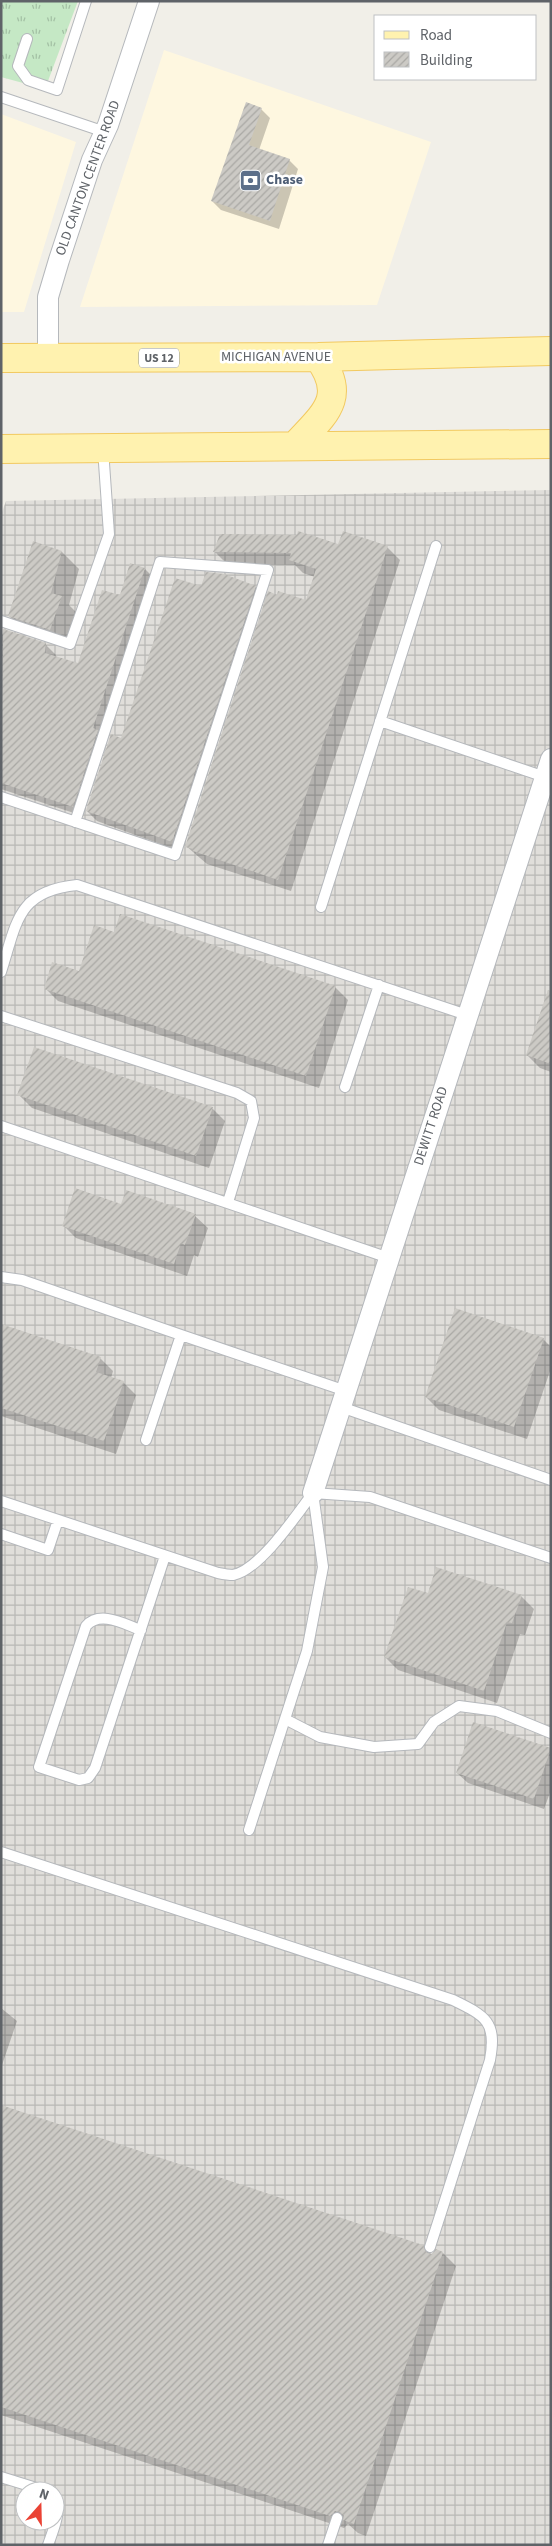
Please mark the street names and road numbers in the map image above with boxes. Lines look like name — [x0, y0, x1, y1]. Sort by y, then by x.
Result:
street label: OLD CANTON CENTER ROAD — [51, 98, 125, 258]
street label: MICHIGAN AVENUE — [221, 347, 331, 367]
road number: US 12 — [139, 348, 179, 368]
street label: DEWITT ROAD — [409, 1084, 453, 1168]

